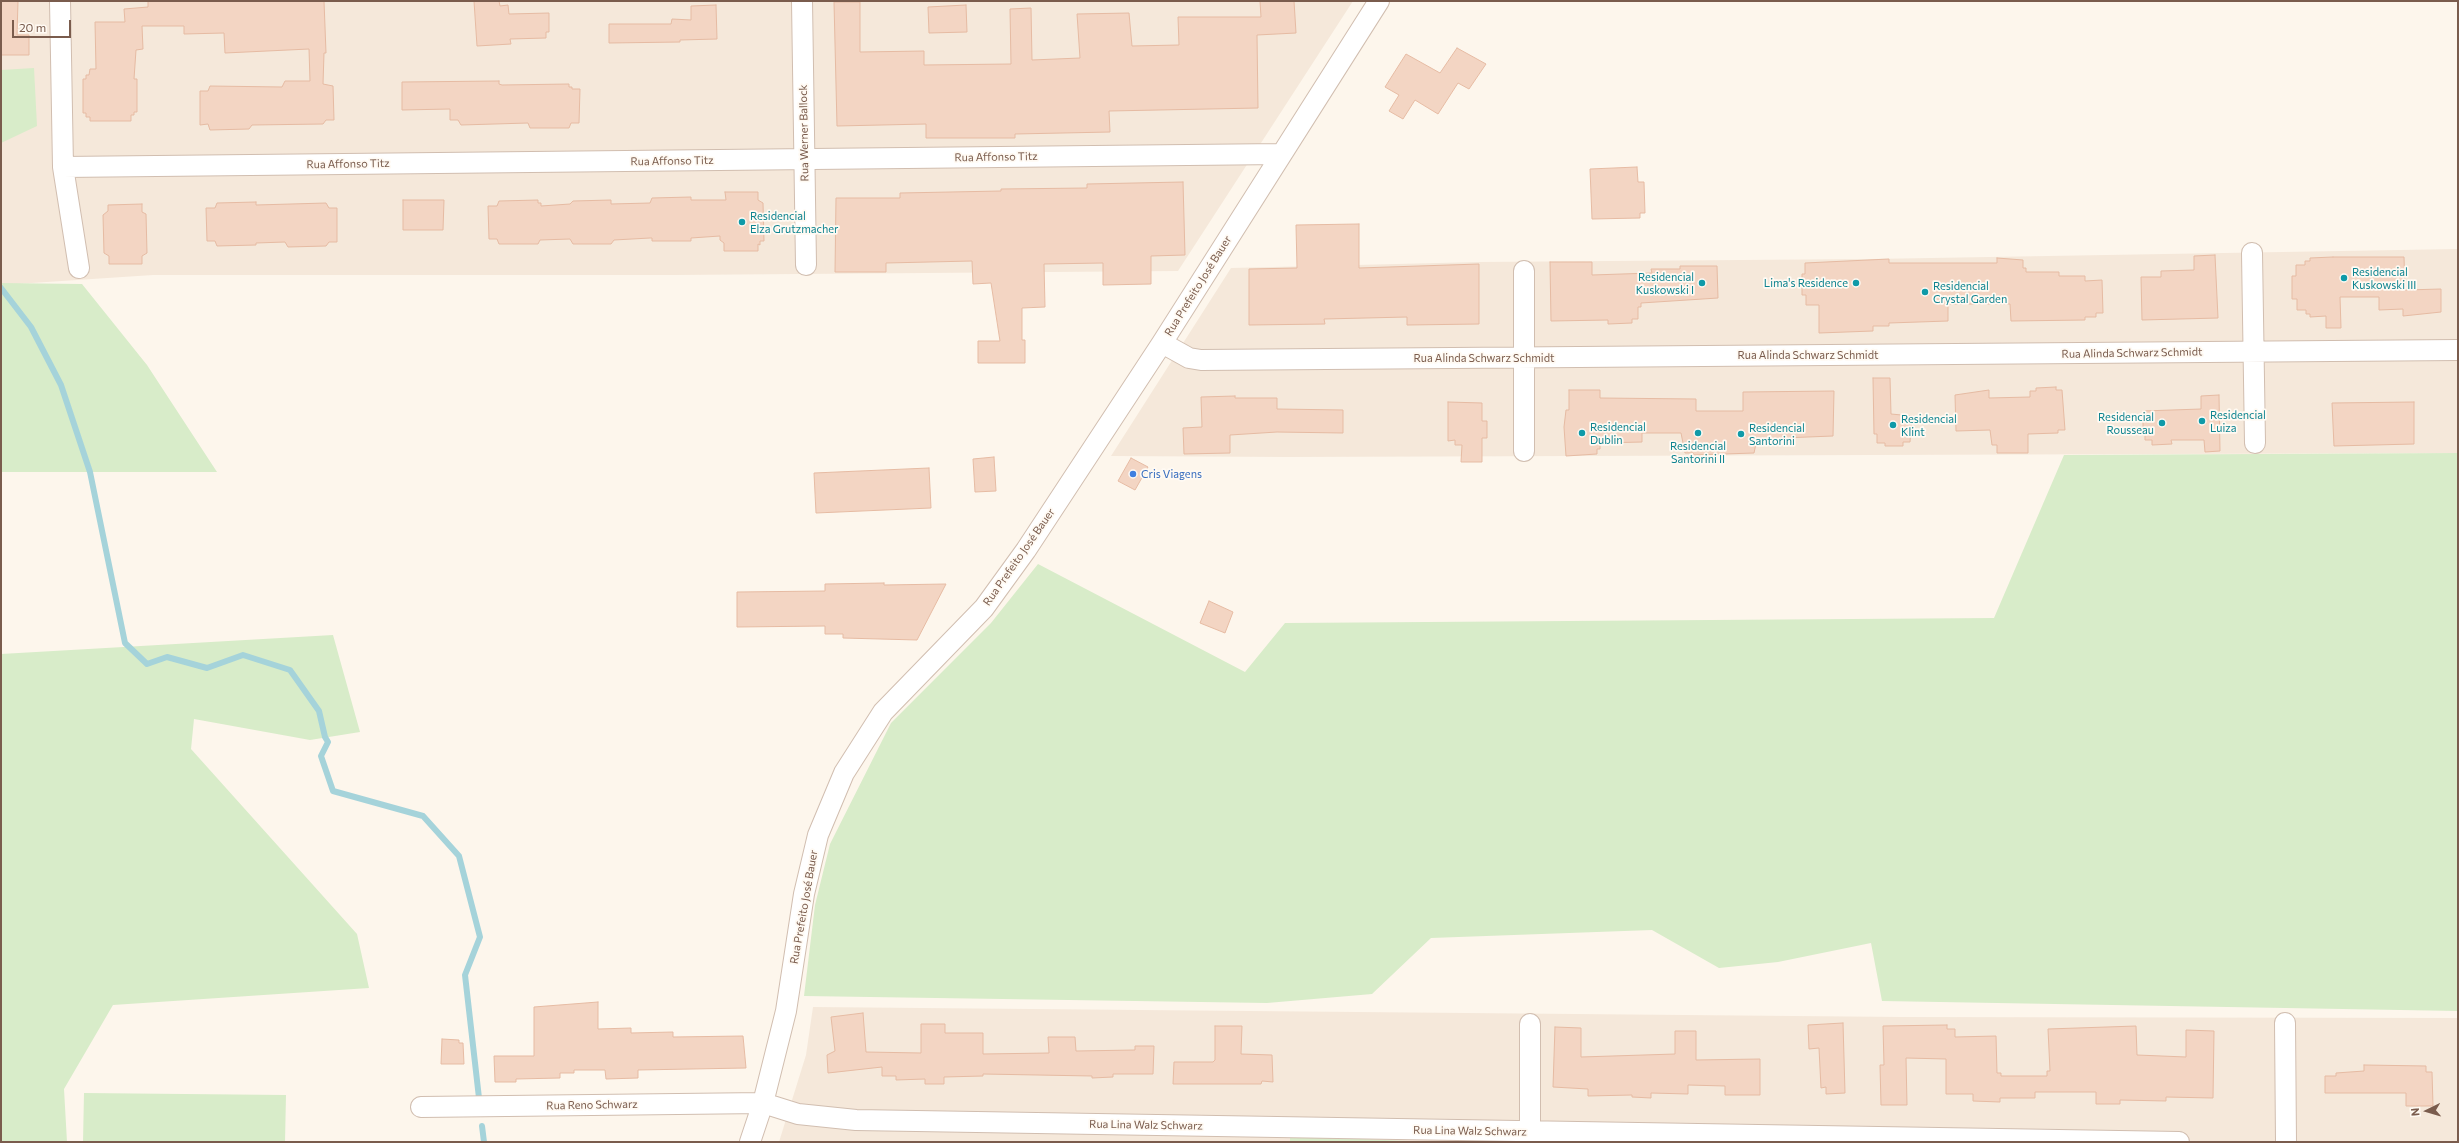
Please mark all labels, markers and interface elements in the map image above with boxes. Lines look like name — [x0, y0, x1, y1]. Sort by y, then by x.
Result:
scale bar — [14, 12, 73, 38]
text: 20 m — [19, 20, 46, 34]
street label: Rua Werner Ballock — [797, 84, 811, 182]
street label: Rua Affonso Titz — [954, 150, 1038, 164]
street label: Rua Affonso Titz — [630, 154, 714, 168]
street label: Rua Affonso Titz — [306, 157, 390, 171]
place label: Residencial Elza Grutzmacher — [750, 209, 839, 235]
marker: Residencial Elza Grutzmacher — [737, 217, 747, 227]
street label: Rua Prefeito José Bauer — [1162, 233, 1234, 339]
place label: Residencial Kuskowski III — [2352, 265, 2416, 291]
place label: Residencial Kuskowski I — [1636, 270, 1694, 296]
marker: Residencial Kuskowski III — [2339, 273, 2349, 283]
place label: Lima's Residence — [1764, 276, 1848, 290]
marker: Residencial Kuskowski I — [1697, 278, 1707, 288]
marker: Lima's Residence — [1851, 278, 1861, 288]
place label: Residencial Crystal Garden — [1933, 279, 2007, 305]
marker: Residencial Crystal Garden — [1920, 287, 1930, 297]
street label: Rua Alinda Schwarz Schmidt — [2061, 345, 2203, 361]
street label: Rua Alinda Schwarz Schmidt — [1737, 348, 1879, 362]
street label: Rua Alinda Schwarz Schmidt — [1413, 351, 1555, 365]
place label: Residencial Luiza — [2210, 408, 2266, 434]
place label: Residencial Rousseau — [2098, 410, 2154, 436]
place label: Residencial Klint — [1901, 412, 1957, 438]
marker: Residencial Luiza — [2197, 416, 2207, 426]
marker: Residencial Rousseau — [2157, 418, 2167, 428]
place label: Residencial Dublin — [1590, 420, 1646, 446]
marker: Residencial Klint — [1888, 420, 1898, 430]
place label: Residencial Santorini — [1749, 421, 1805, 447]
marker: Residencial Dublin — [1577, 428, 1587, 438]
marker: Residencial Santorini II — [1693, 428, 1703, 438]
marker: Residencial Santorini — [1736, 429, 1746, 439]
place label: Residencial Santorini II — [1670, 439, 1726, 465]
place label: Cris Viagens — [1141, 467, 1202, 481]
marker: Cris Viagens — [1128, 469, 1138, 479]
street label: Rua Prefeito José Bauer — [980, 506, 1058, 608]
street label: Rua Prefeito José Bauer — [787, 849, 821, 965]
north arrow — [2407, 1091, 2447, 1131]
street label: Rua Reno Schwarz — [546, 1098, 638, 1112]
text: N — [2408, 1107, 2421, 1117]
street label: Rua Lina Walz Schwarz — [1089, 1117, 1203, 1133]
street label: Rua Lina Walz Schwarz — [1413, 1123, 1527, 1139]

